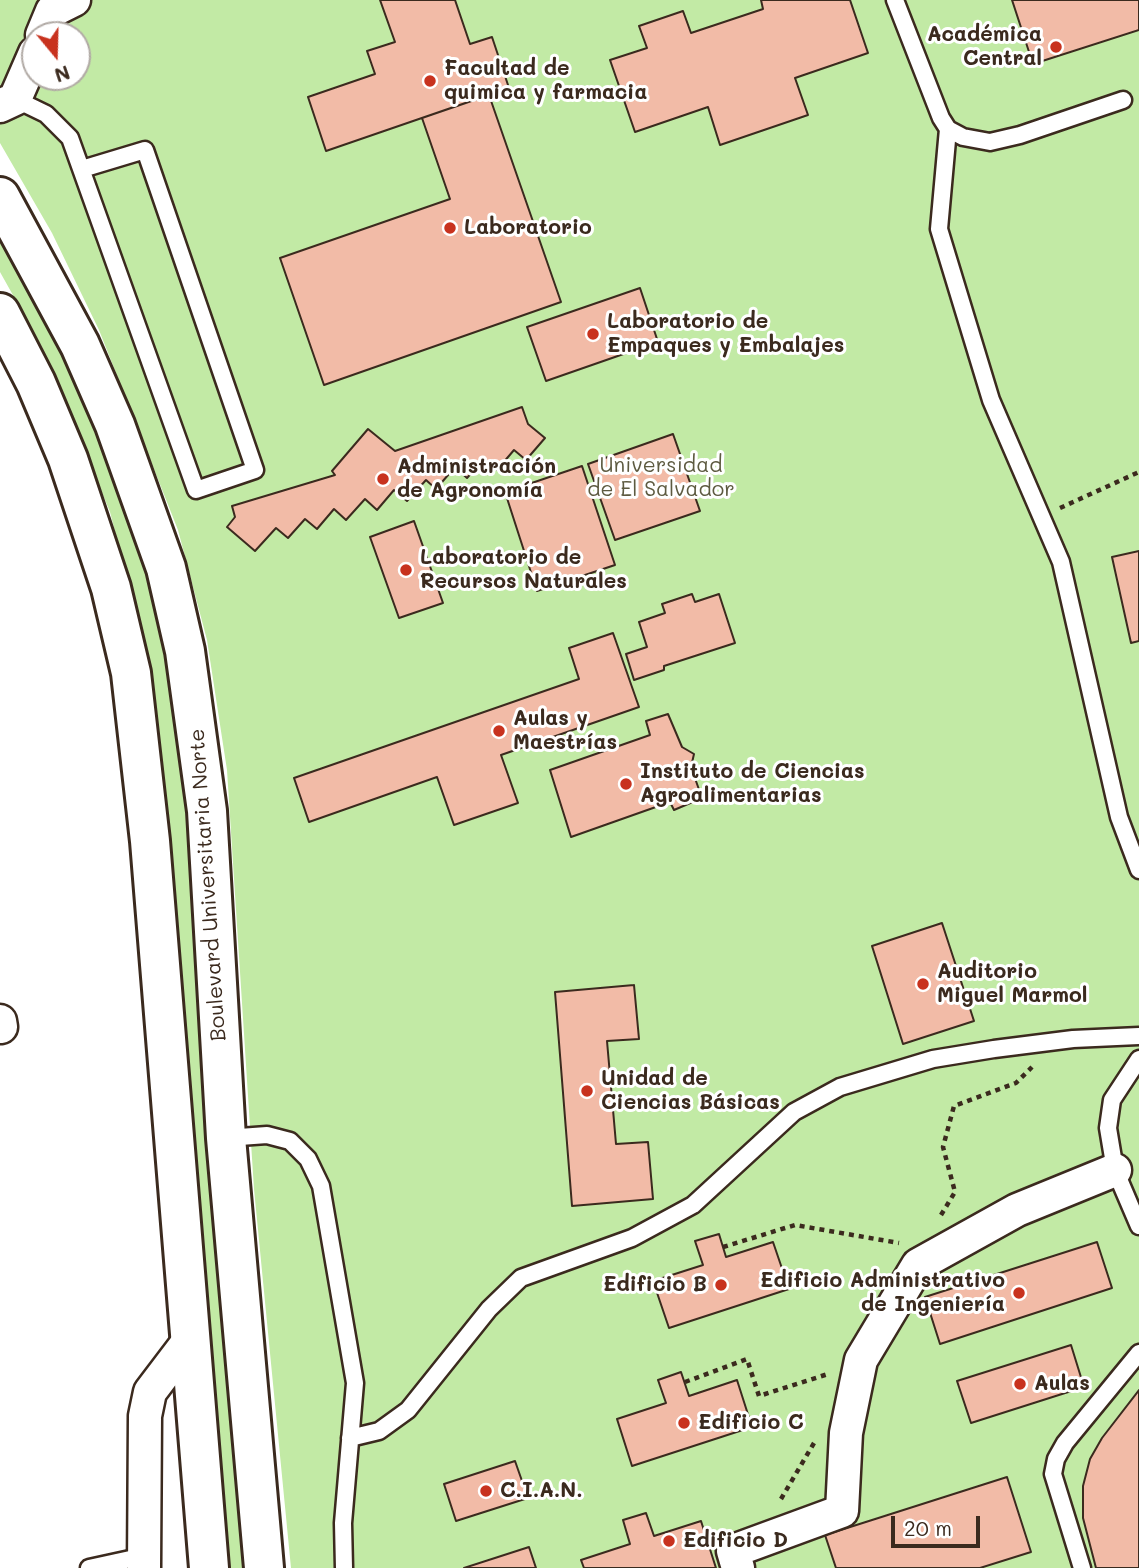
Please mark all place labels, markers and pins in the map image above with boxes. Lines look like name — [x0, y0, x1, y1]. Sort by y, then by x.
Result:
place label: Académica Central — [927, 22, 1042, 72]
marker: Académica Central — [1048, 39, 1064, 55]
place label: Facultad de quimica y farmacia — [444, 56, 647, 106]
marker: Facultad de quimica y farmacia — [422, 73, 438, 89]
place label: Laboratorio — [464, 215, 592, 241]
marker: Laboratorio — [442, 220, 458, 236]
place label: Laboratorio de Empaques y Embalajes — [607, 309, 844, 359]
marker: Laboratorio de Empaques y Embalajes — [585, 326, 601, 342]
place label: Administración de Agronomía — [397, 454, 556, 504]
marker: Administración de Agronomía — [375, 471, 391, 487]
place label: Laboratorio de Recursos Naturales — [420, 545, 627, 595]
marker: Laboratorio de Recursos Naturales — [398, 562, 414, 578]
place label: Aulas y Maestrías — [513, 706, 617, 756]
marker: Aulas y Maestrías — [491, 723, 507, 739]
place label: Instituto de Ciencias Agroalimentarias — [640, 759, 865, 809]
marker: Instituto de Ciencias Agroalimentarias — [618, 776, 634, 792]
place label: Auditorio Miguel Marmol — [937, 959, 1087, 1009]
marker: Auditorio Miguel Marmol — [915, 976, 931, 992]
place label: Unidad de Ciencias Básicas — [601, 1066, 780, 1116]
marker: Unidad de Ciencias Básicas — [579, 1083, 595, 1099]
place label: Edificio Administrativo de Ingeniería — [760, 1268, 1005, 1318]
place label: Edificio B — [603, 1272, 707, 1298]
marker: Edificio B — [713, 1277, 729, 1293]
marker: Edificio Administrativo de Ingeniería — [1011, 1285, 1027, 1301]
place label: Aulas — [1034, 1371, 1090, 1397]
marker: Aulas — [1012, 1376, 1028, 1392]
place label: Edificio C — [698, 1410, 803, 1436]
marker: Edificio C — [676, 1415, 692, 1431]
place label: C.I.A.N. — [500, 1478, 583, 1504]
marker: C.I.A.N. — [478, 1483, 494, 1499]
place label: Edificio D — [683, 1528, 788, 1554]
marker: Edificio D — [661, 1533, 677, 1549]

